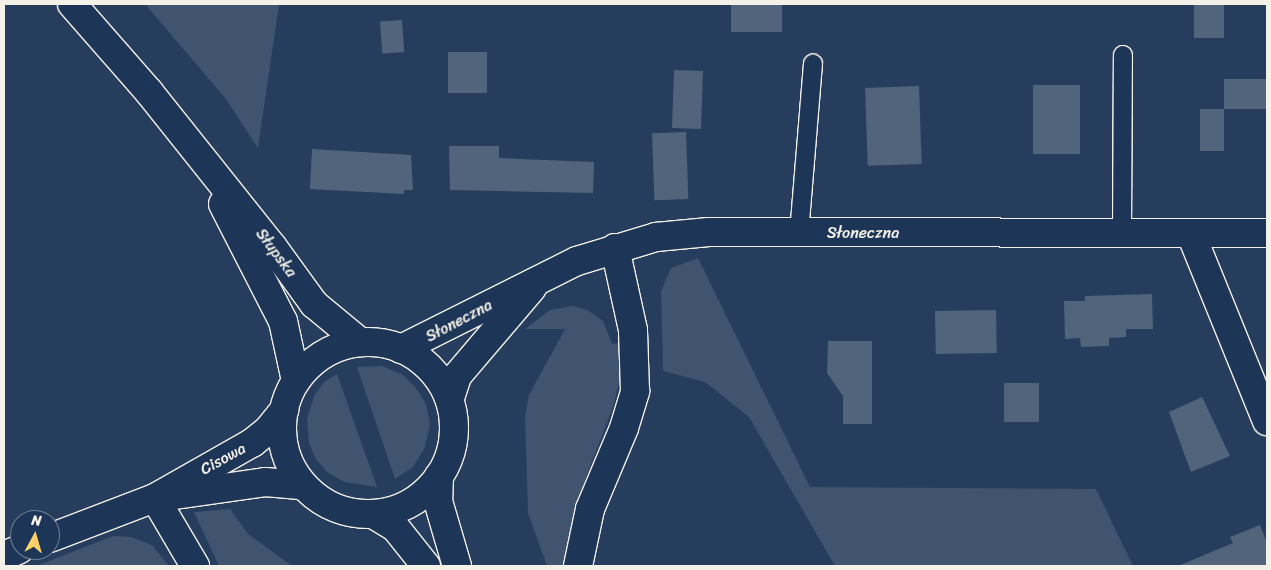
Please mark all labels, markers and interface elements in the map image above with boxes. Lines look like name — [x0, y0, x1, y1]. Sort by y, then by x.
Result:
street label: Słoneczna — [827, 223, 899, 243]
street label: Słupska — [251, 225, 301, 281]
street label: Słoneczna — [422, 296, 496, 346]
street label: Cisowa — [197, 439, 249, 479]
text: N — [30, 508, 43, 534]
north arrow — [10, 510, 60, 560]

